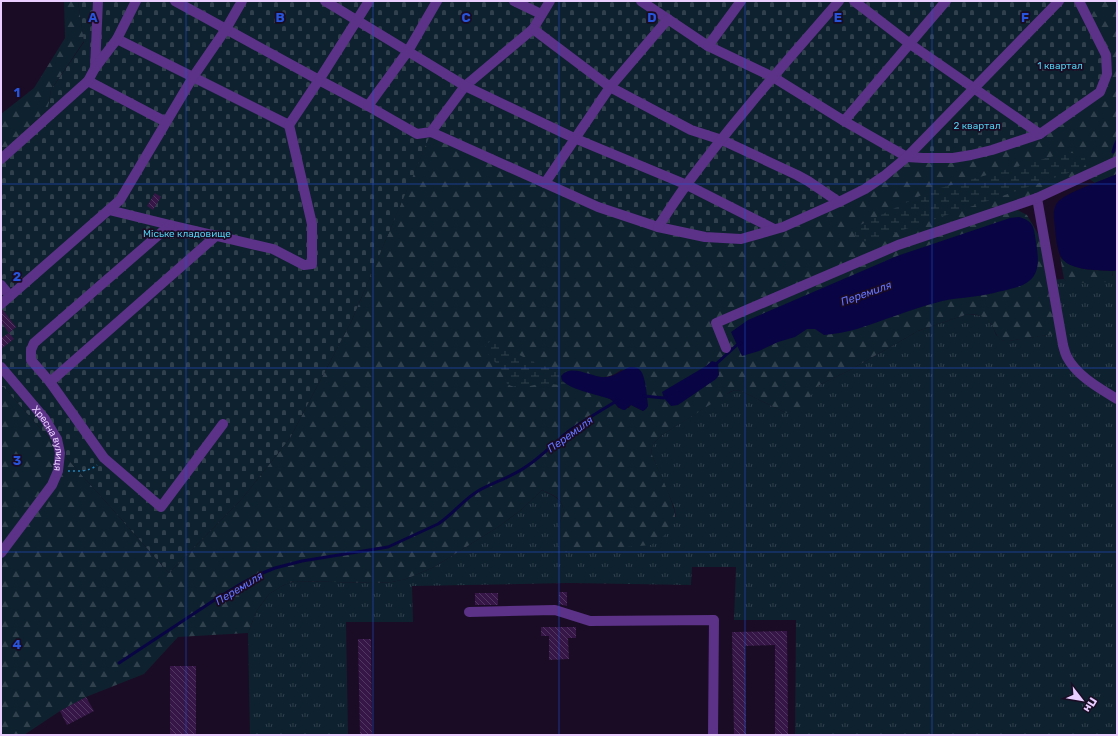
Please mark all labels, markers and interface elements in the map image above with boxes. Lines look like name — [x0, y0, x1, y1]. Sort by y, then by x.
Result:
text: A — [88, 10, 98, 25]
text: B — [275, 10, 285, 25]
text: C — [461, 10, 471, 25]
text: D — [647, 10, 657, 25]
text: E — [834, 10, 842, 25]
text: F — [1021, 10, 1029, 25]
park label: 1 квартал — [1037, 60, 1083, 72]
text: 1 — [14, 85, 20, 100]
park label: 2 квартал — [953, 120, 1001, 132]
park label: Міське кладовище — [143, 228, 231, 240]
text: 2 — [13, 269, 21, 284]
water label: Перемиля — [839, 278, 893, 309]
street label: Хресна вулиця — [29, 404, 65, 472]
water label: Перемиля — [545, 414, 596, 455]
text: 3 — [13, 453, 22, 468]
water label: Перемиля — [213, 569, 265, 608]
text: 4 — [13, 637, 22, 652]
north arrow — [1062, 680, 1102, 720]
text: Пн — [1081, 695, 1100, 715]

